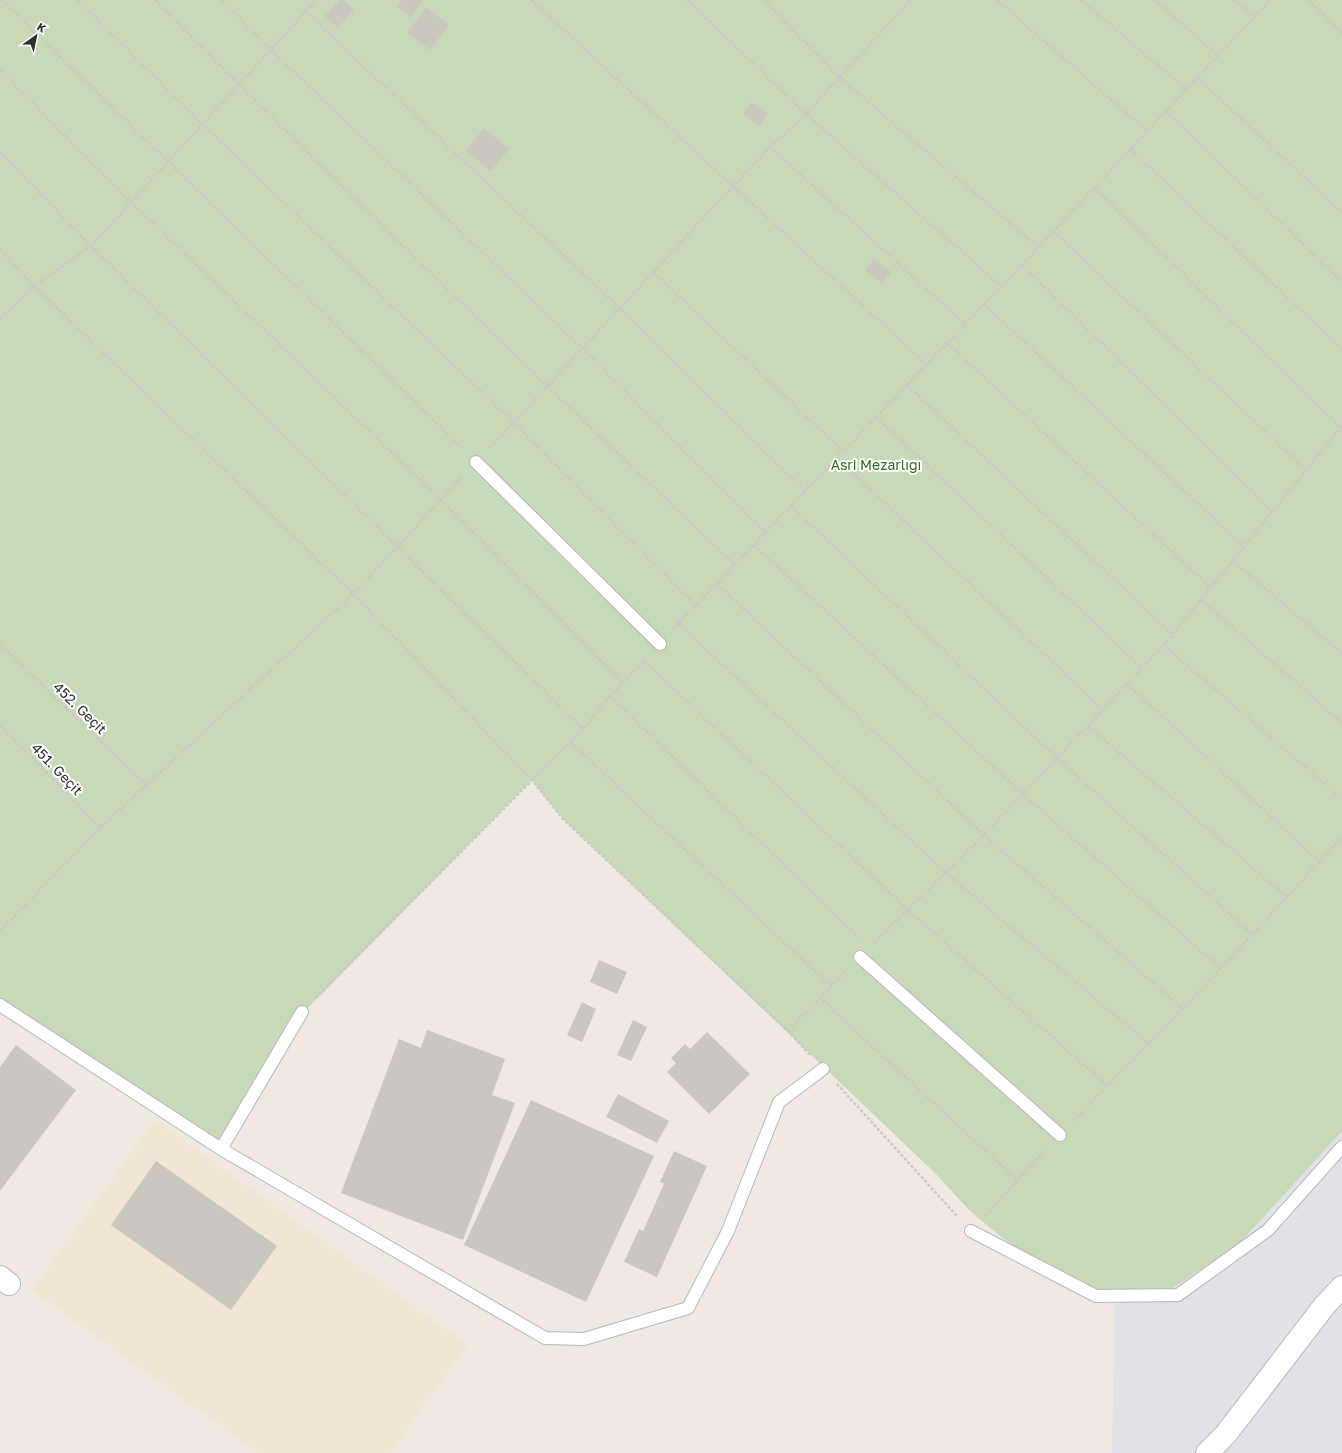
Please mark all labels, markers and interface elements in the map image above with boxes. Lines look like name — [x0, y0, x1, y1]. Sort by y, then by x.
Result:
north arrow — [16, 16, 56, 56]
text: K — [35, 20, 49, 35]
park label: Asri Mezarlığı — [831, 456, 921, 473]
street label: 452. Geçit — [50, 678, 111, 737]
street label: 451. Geçit — [28, 739, 86, 798]

